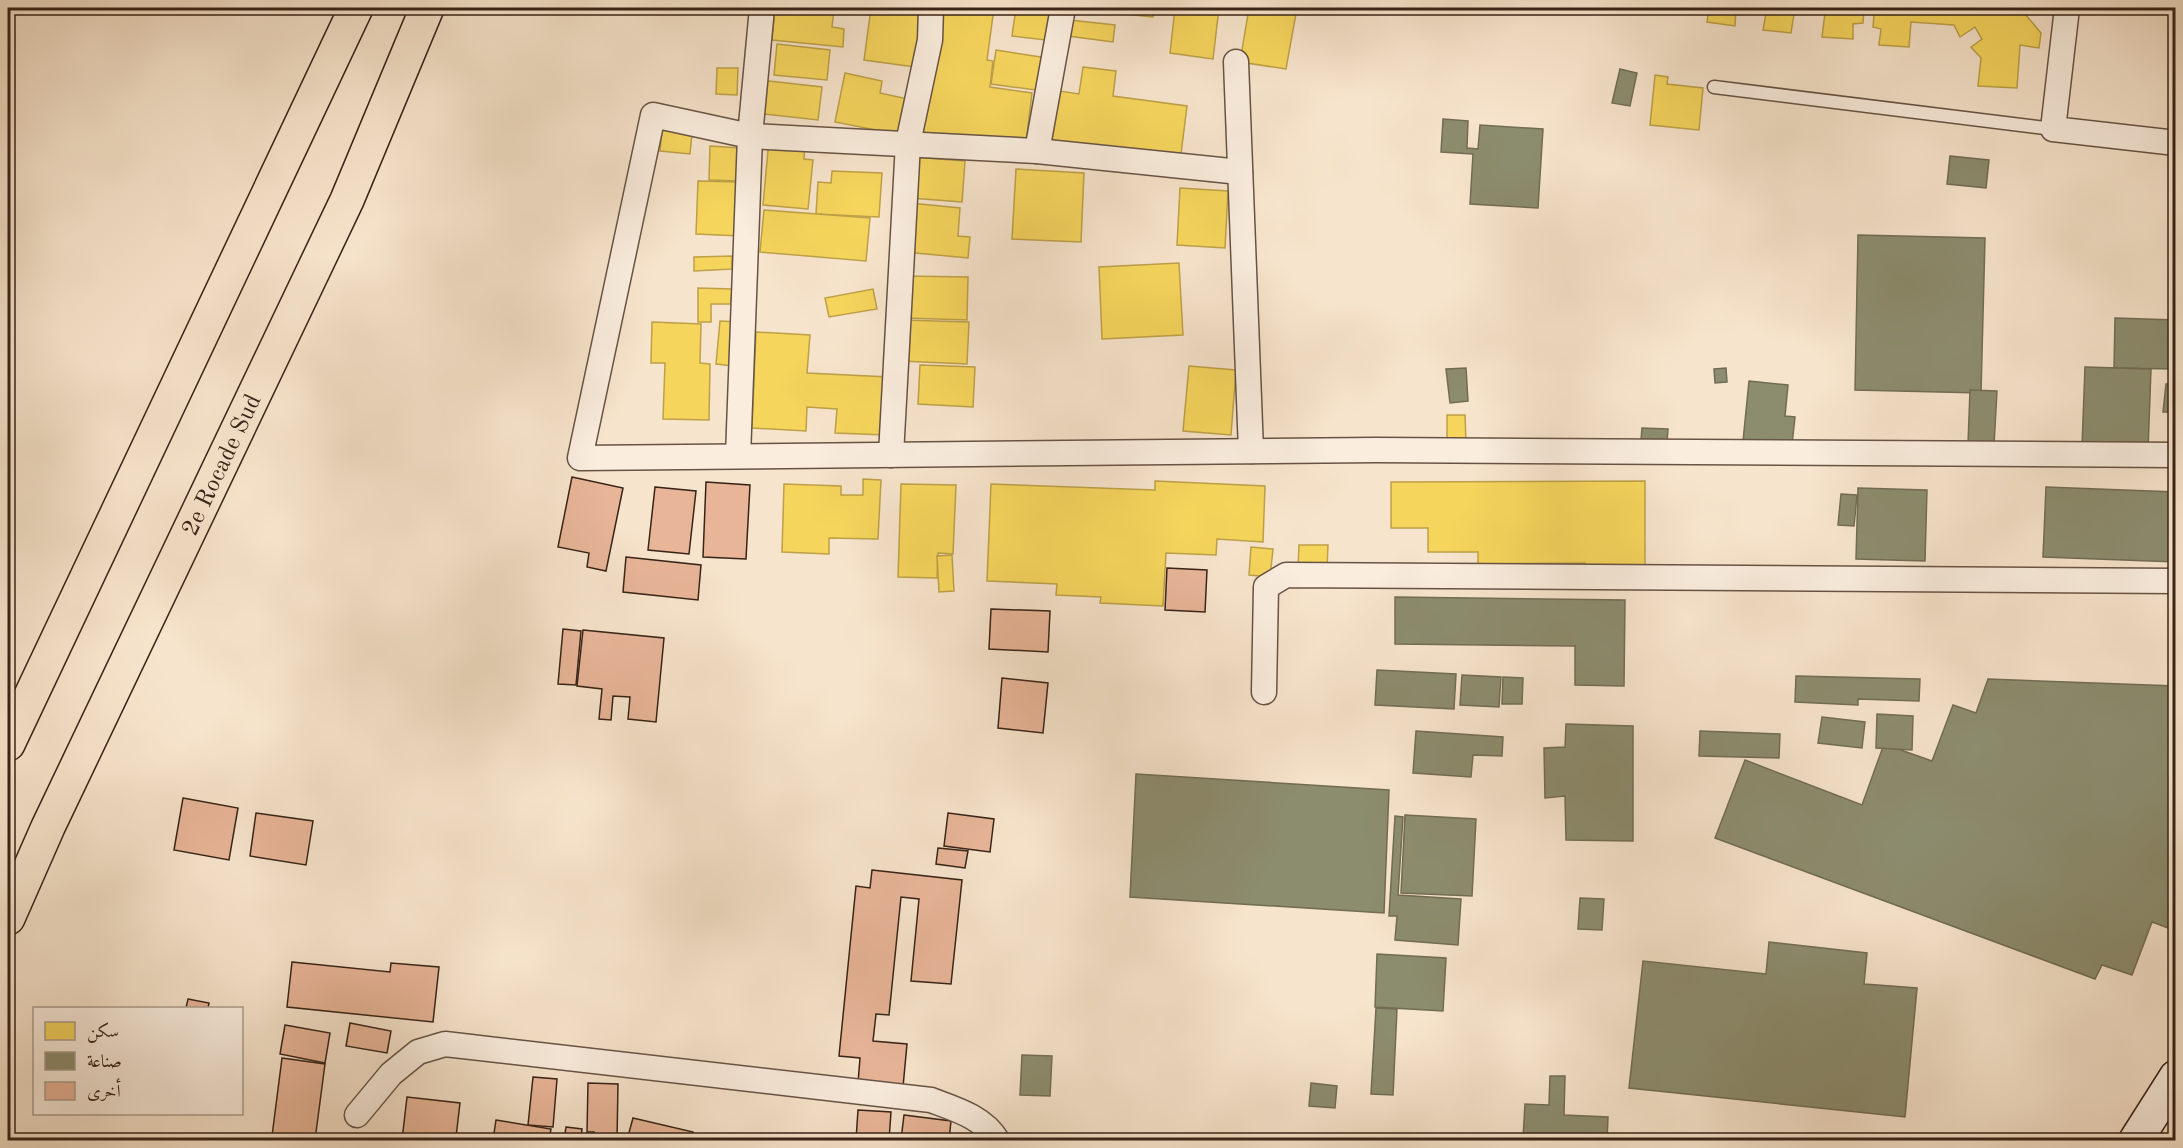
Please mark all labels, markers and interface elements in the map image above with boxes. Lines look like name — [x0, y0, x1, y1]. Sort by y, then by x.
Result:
street label: 2e Rocade Sud — [179, 391, 267, 540]
legend — [33, 1007, 243, 1115]
text: سكن — [87, 1022, 119, 1043]
text: صناعة — [87, 1053, 122, 1071]
text: أخرى — [87, 1078, 122, 1102]

